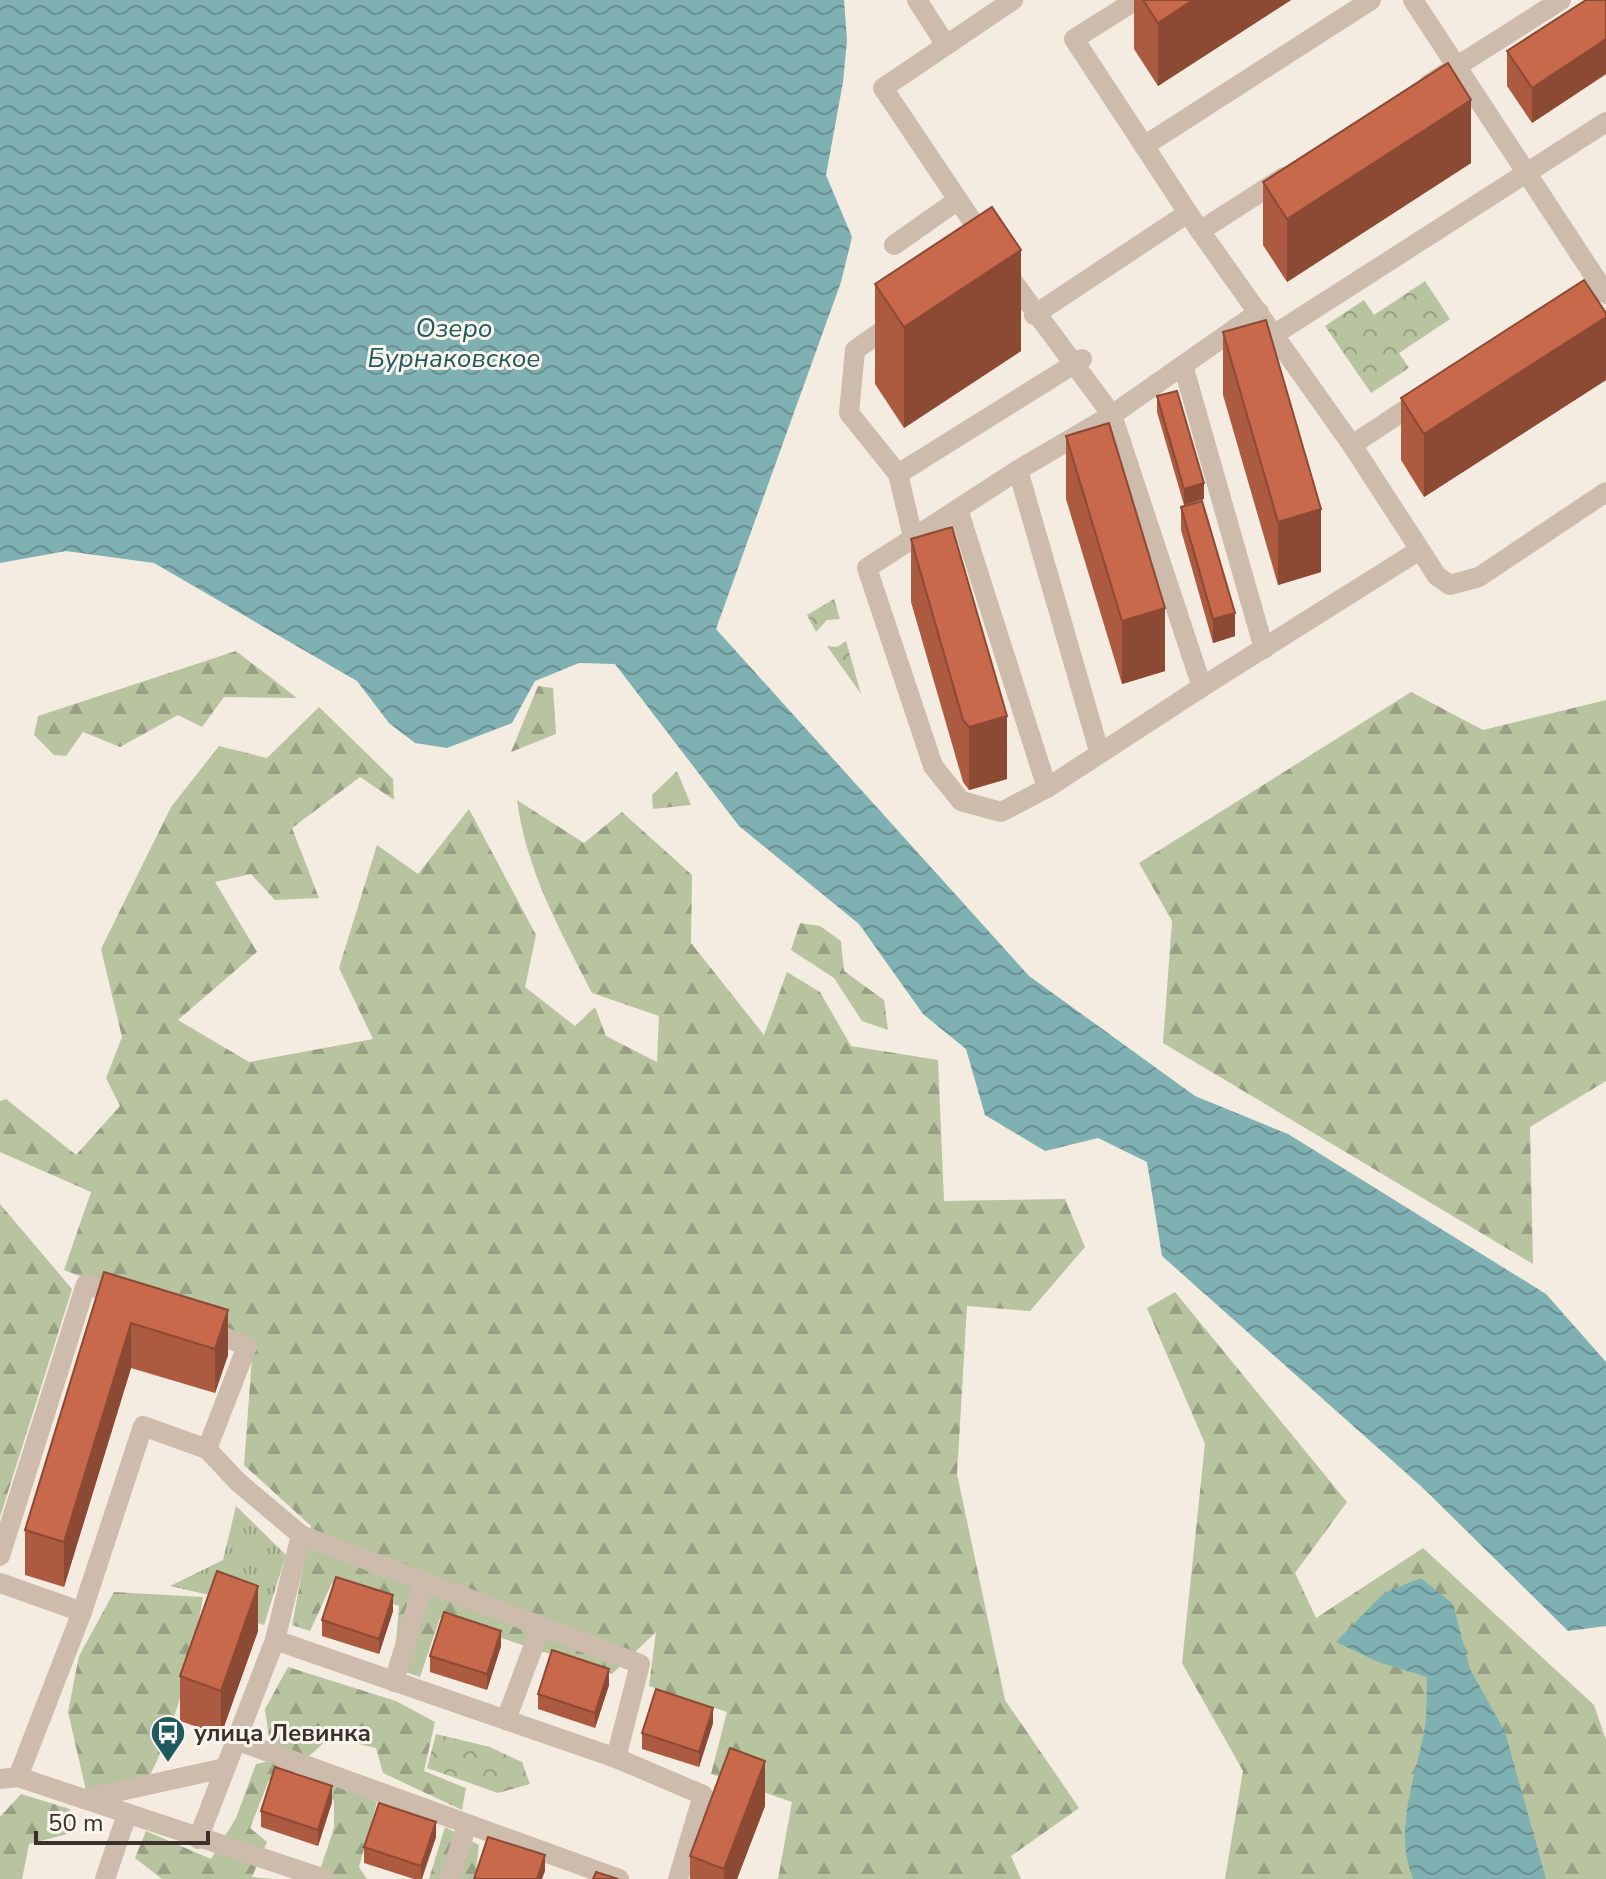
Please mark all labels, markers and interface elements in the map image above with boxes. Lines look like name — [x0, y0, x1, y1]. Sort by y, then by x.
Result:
water label: Озеро Бурнаковское — [368, 311, 540, 376]
bus stop icon: улица Левинка — [149, 1714, 187, 1764]
place label: улица Левинка — [194, 1717, 371, 1749]
scale bar — [36, 1795, 208, 1845]
text: 50 m — [48, 1807, 104, 1839]

